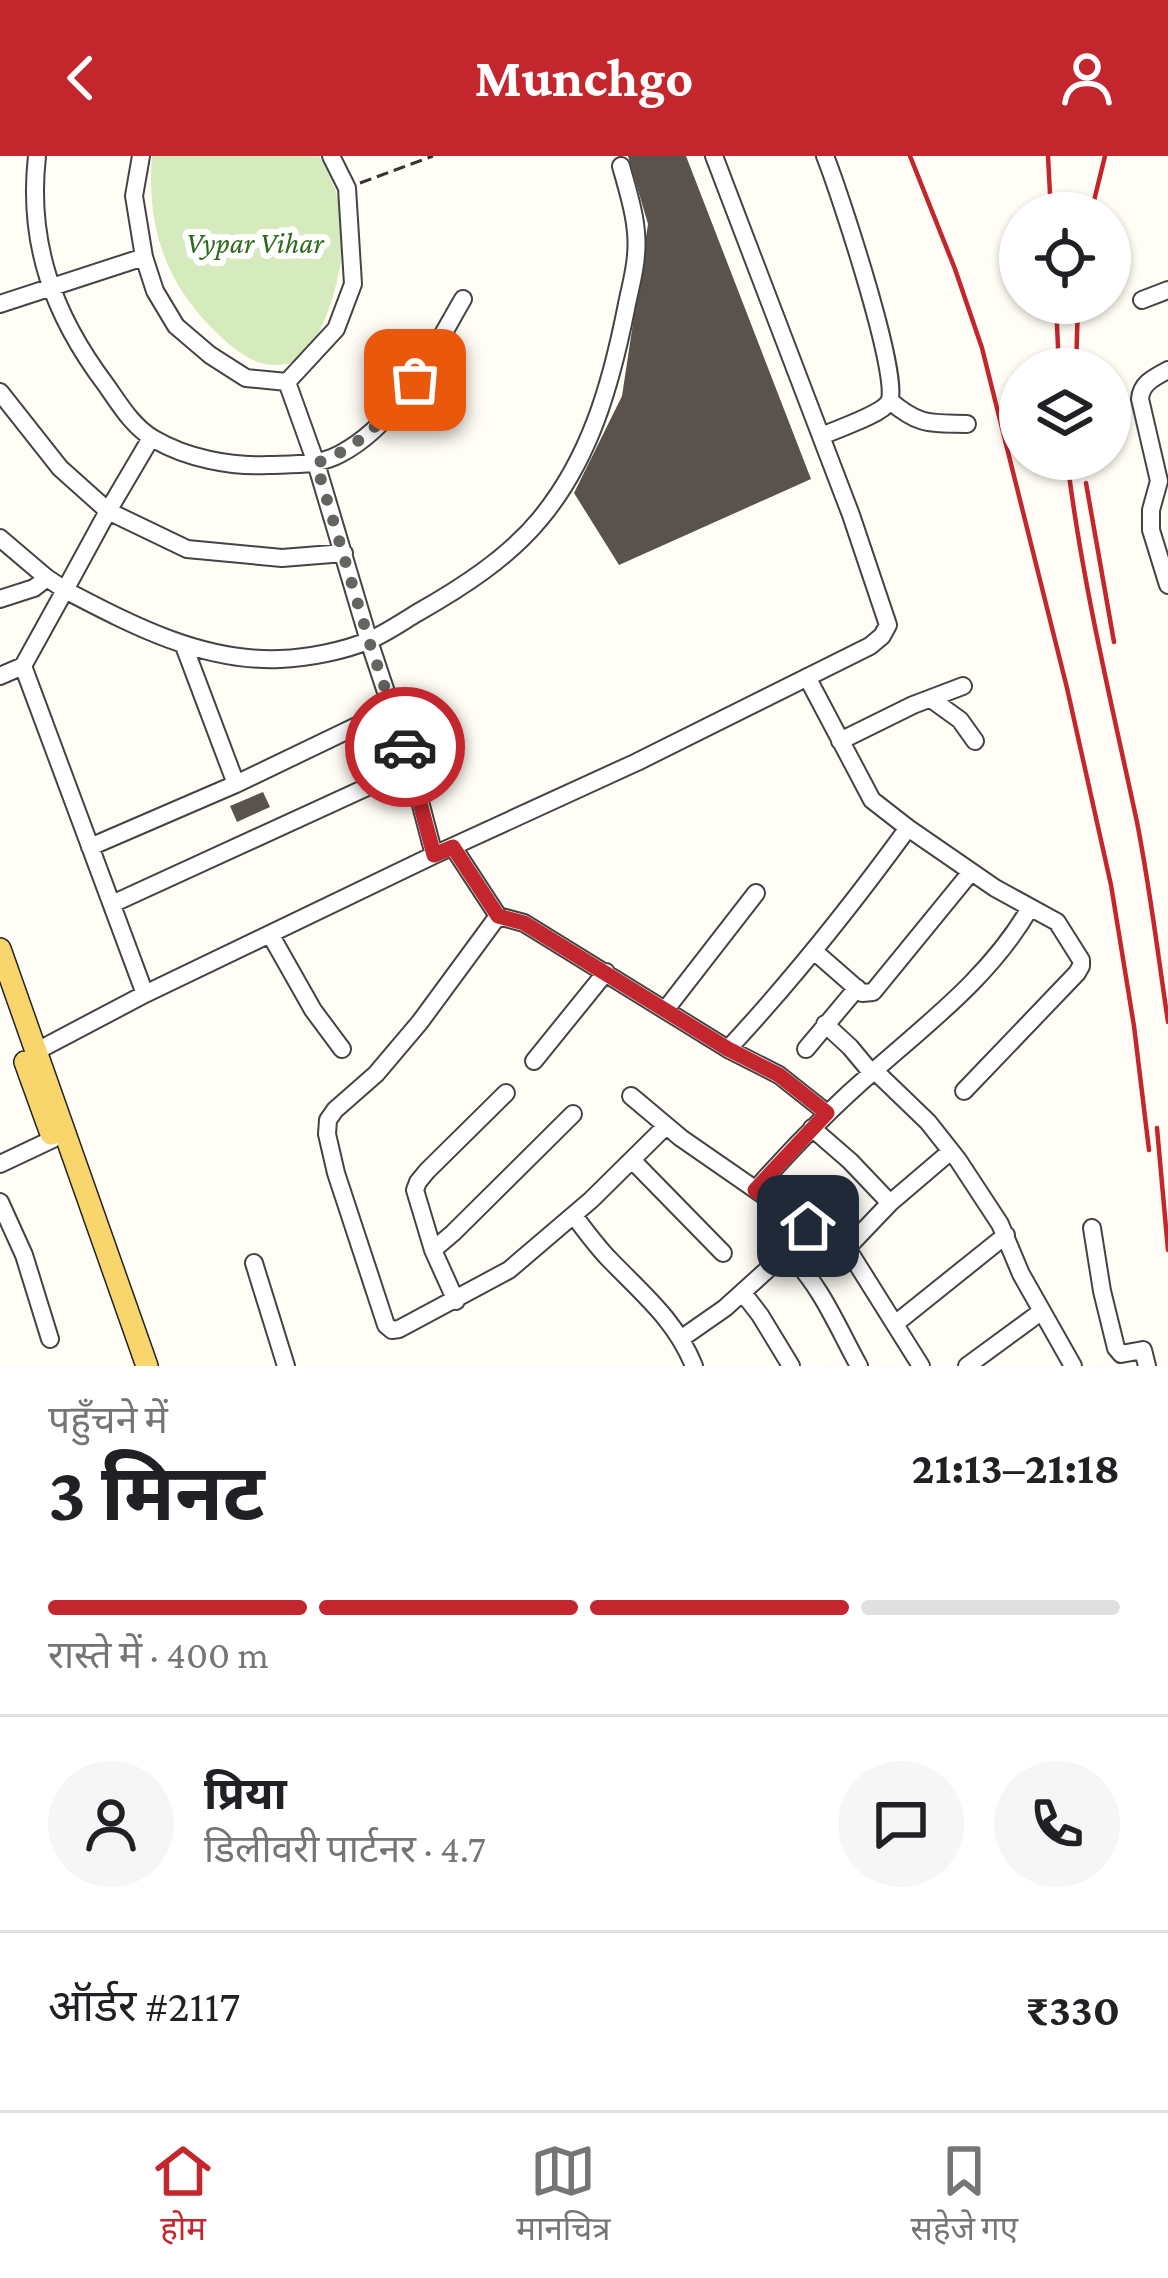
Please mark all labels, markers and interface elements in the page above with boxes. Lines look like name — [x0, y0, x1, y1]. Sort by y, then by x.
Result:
icon: back — [48, 45, 114, 111]
icon: person — [1054, 45, 1120, 111]
text: Munchgo — [475, 48, 693, 108]
map controls — [999, 192, 1131, 480]
button: locate — [999, 192, 1131, 324]
park label: Vypar Vihar — [186, 226, 325, 260]
pin — [364, 329, 466, 431]
icon: bag — [382, 347, 448, 413]
button: layers — [999, 348, 1131, 480]
courier — [345, 687, 465, 807]
icon: car — [372, 714, 438, 780]
pin — [757, 1175, 859, 1277]
icon: home — [775, 1193, 841, 1259]
text: पहुँचने में — [48, 1398, 168, 1441]
text: 21:13–21:18 — [912, 1443, 1120, 1493]
text: 3 मिनट — [48, 1450, 265, 1537]
text: रास्ते में · 400 m — [48, 1633, 269, 1676]
button: person — [48, 1761, 174, 1887]
button: chat — [838, 1761, 964, 1887]
button: phone — [994, 1761, 1120, 1887]
text: प्रिया — [204, 1769, 287, 1819]
text: डिलीवरी पार्टनर · 4.7 — [204, 1827, 486, 1870]
text: ऑर्डर #2117 — [48, 1981, 240, 2031]
text: ₹330 — [1026, 1985, 1120, 2035]
tab: होम — [150, 2138, 216, 2253]
tab: मानचित्र — [516, 2138, 610, 2253]
tab: सहेजे गए — [911, 2138, 1018, 2253]

